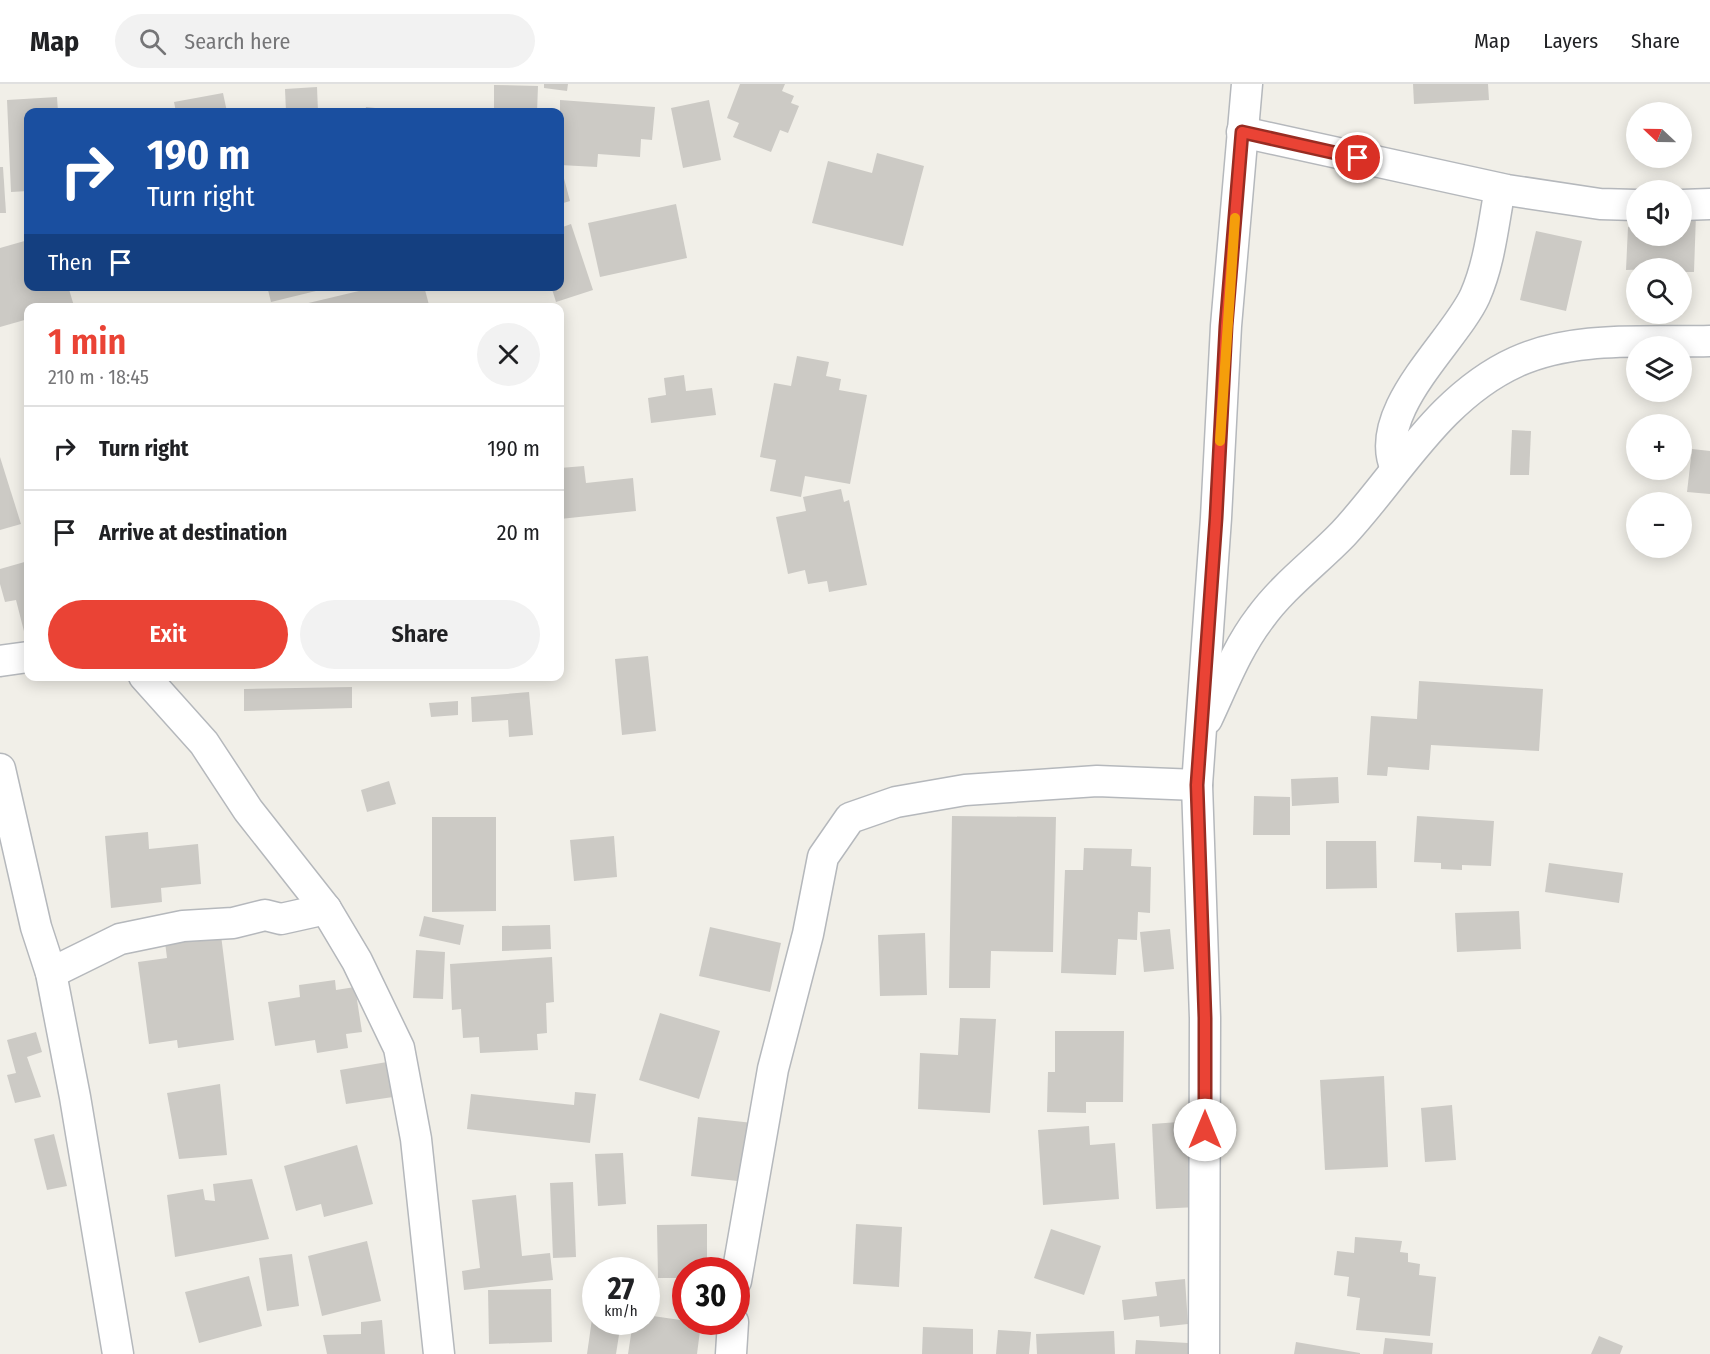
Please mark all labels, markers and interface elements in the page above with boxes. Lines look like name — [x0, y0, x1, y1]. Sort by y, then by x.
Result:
search box — [115, 14, 535, 68]
text: Map — [30, 25, 79, 58]
icon: search — [136, 25, 169, 58]
text: Search here — [184, 28, 290, 55]
text: Map — [1474, 28, 1510, 54]
text: Layers — [1543, 28, 1598, 54]
text: Share — [1631, 28, 1680, 54]
north arrow — [1626, 102, 1692, 168]
map controls — [1626, 102, 1692, 558]
text: 190 m — [147, 130, 250, 180]
icon: right — [48, 132, 126, 210]
pin — [1332, 132, 1383, 183]
icon: arrive — [1341, 141, 1374, 174]
button: sound — [1626, 180, 1692, 246]
text: Turn right — [147, 181, 255, 213]
icon: arrive — [104, 246, 137, 279]
text: Then — [48, 249, 92, 276]
button: search — [1626, 258, 1692, 324]
text: 1 min — [48, 320, 126, 364]
button: close — [477, 323, 540, 386]
button: layers — [1626, 336, 1692, 402]
text: 210 m · 18:45 — [48, 365, 149, 389]
button: + — [1626, 414, 1692, 480]
icon: right — [48, 432, 81, 465]
text: Turn right — [99, 435, 188, 462]
text: 190 m — [487, 435, 540, 462]
button: − — [1626, 492, 1692, 558]
icon: arrive — [48, 516, 81, 549]
text: Arrive at destination — [99, 519, 287, 546]
text: 20 m — [497, 519, 540, 546]
button: Exit — [48, 600, 288, 669]
button: Share — [300, 600, 540, 669]
position arrow — [1173, 1098, 1237, 1162]
speed limit sign: 30 — [672, 1257, 750, 1335]
text: 27 — [608, 1271, 634, 1307]
text: km/h — [604, 1302, 638, 1320]

